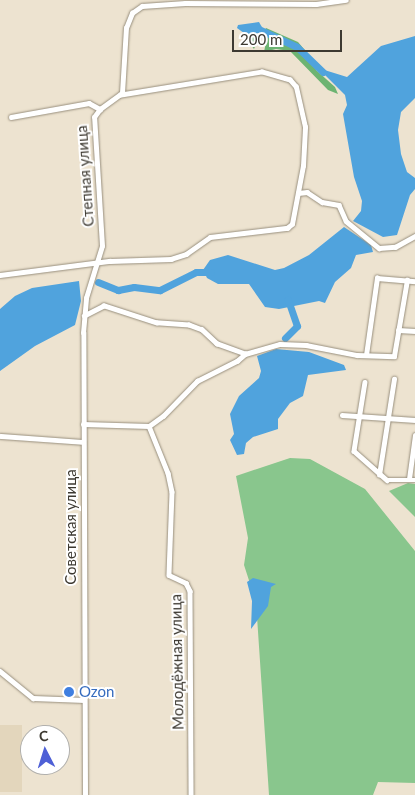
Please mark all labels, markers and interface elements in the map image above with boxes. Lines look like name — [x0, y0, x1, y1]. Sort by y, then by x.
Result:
scale bar — [235, 20, 345, 52]
text: 200 m — [240, 30, 282, 48]
street label: Степная улица — [72, 125, 98, 227]
street label: Советская улица — [62, 469, 80, 585]
street label: Молодёжная улица — [167, 594, 187, 730]
place label: Ozon — [79, 683, 114, 701]
marker: Ozon — [63, 686, 75, 698]
north arrow — [20, 725, 70, 775]
text: С — [38, 727, 49, 744]

